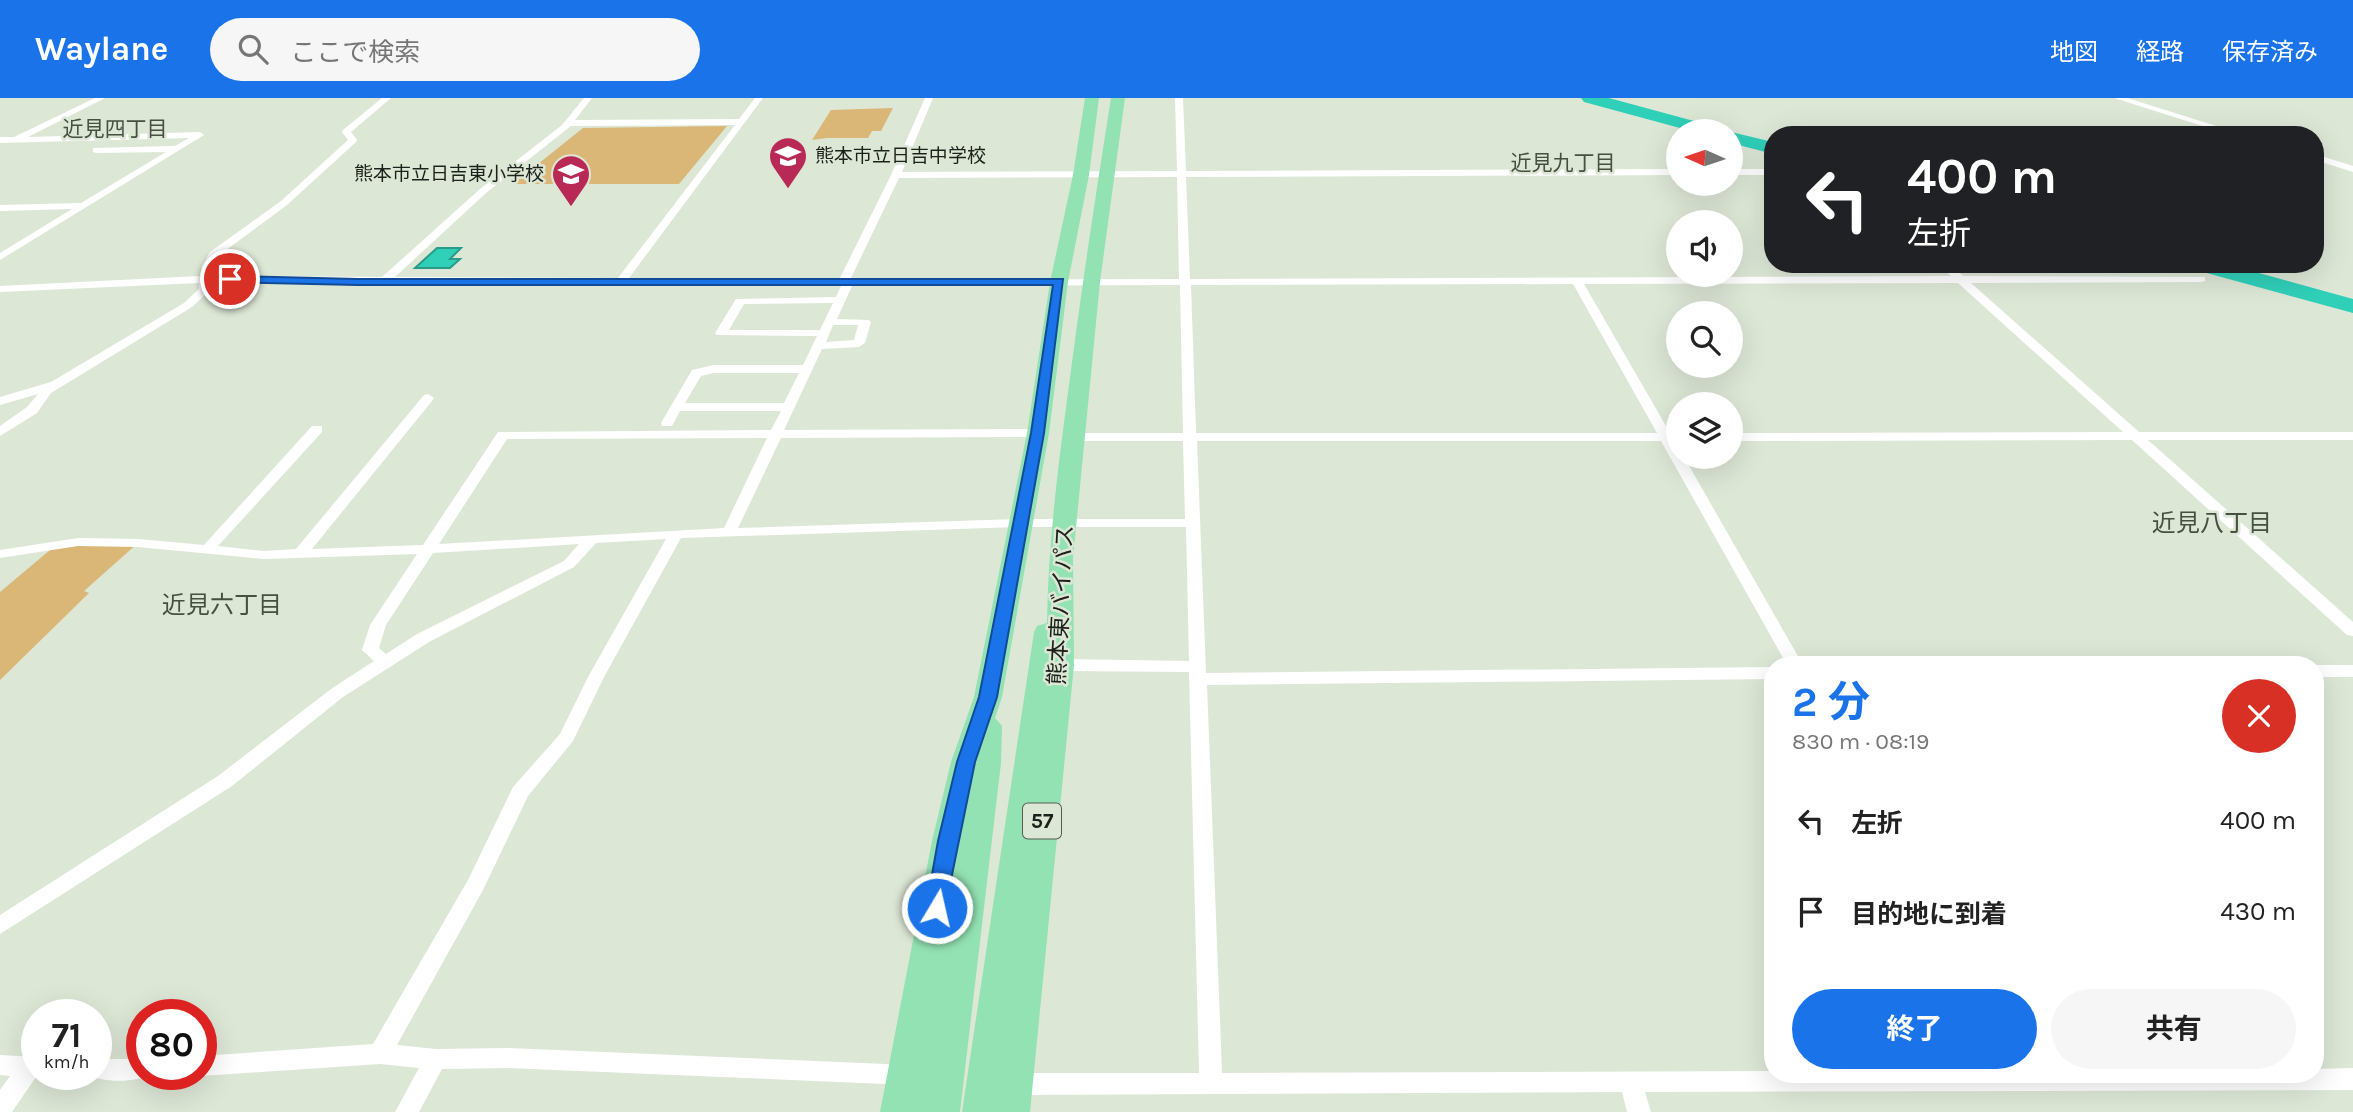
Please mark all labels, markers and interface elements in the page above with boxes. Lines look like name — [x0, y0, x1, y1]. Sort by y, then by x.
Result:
search box — [210, 18, 700, 81]
text: Waylane — [35, 30, 168, 68]
icon: search — [234, 30, 272, 68]
text: ここで検索 — [290, 37, 420, 68]
text: 地図 — [2050, 38, 2098, 66]
text: 経路 — [2136, 38, 2184, 66]
text: 保存済み — [2222, 38, 2318, 66]
district label: 近見四丁目 — [63, 117, 168, 141]
north arrow — [1666, 119, 1743, 196]
map controls — [1666, 119, 1743, 469]
school or university icon: 熊本市立日吉中学校 — [767, 135, 809, 190]
place label: 熊本市立日吉中学校 — [815, 145, 986, 167]
text: 400 m — [1907, 148, 2057, 205]
district label: 近見九丁目 — [1511, 151, 1616, 175]
school or university icon: 熊本市立日吉東小学校 — [550, 153, 592, 208]
icon: left — [1792, 154, 1883, 245]
place label: 熊本市立日吉東小学校 — [354, 163, 544, 185]
button: sound — [1666, 210, 1743, 287]
text: 左折 — [1907, 215, 1971, 252]
pin — [200, 249, 260, 309]
icon: arrive — [211, 260, 249, 298]
button: search — [1666, 301, 1743, 378]
button: layers — [1666, 392, 1743, 469]
district label: 近見八丁目 — [2152, 509, 2272, 537]
street label: 熊本東バイパス — [1043, 524, 1079, 686]
district label: 近見六丁目 — [162, 591, 282, 619]
text: 2 分 — [1792, 677, 1870, 727]
button: close — [2222, 679, 2296, 753]
text: 830 m · 08:19 — [1792, 728, 1929, 755]
icon: left — [1792, 802, 1830, 840]
road number: 57 — [1023, 804, 1061, 838]
text: 400 m — [2220, 805, 2296, 836]
text: 左折 — [1851, 808, 1903, 839]
position arrow — [900, 871, 974, 945]
icon: arrive — [1792, 893, 1830, 931]
text: 430 m — [2220, 896, 2296, 927]
text: 目的地に到着 — [1851, 899, 2007, 930]
button: 終了 — [1792, 989, 2037, 1069]
button: 共有 — [2051, 989, 2296, 1069]
speed limit sign: 80 — [126, 999, 217, 1090]
text: 71 — [52, 1015, 81, 1056]
text: km/h — [44, 1051, 89, 1073]

